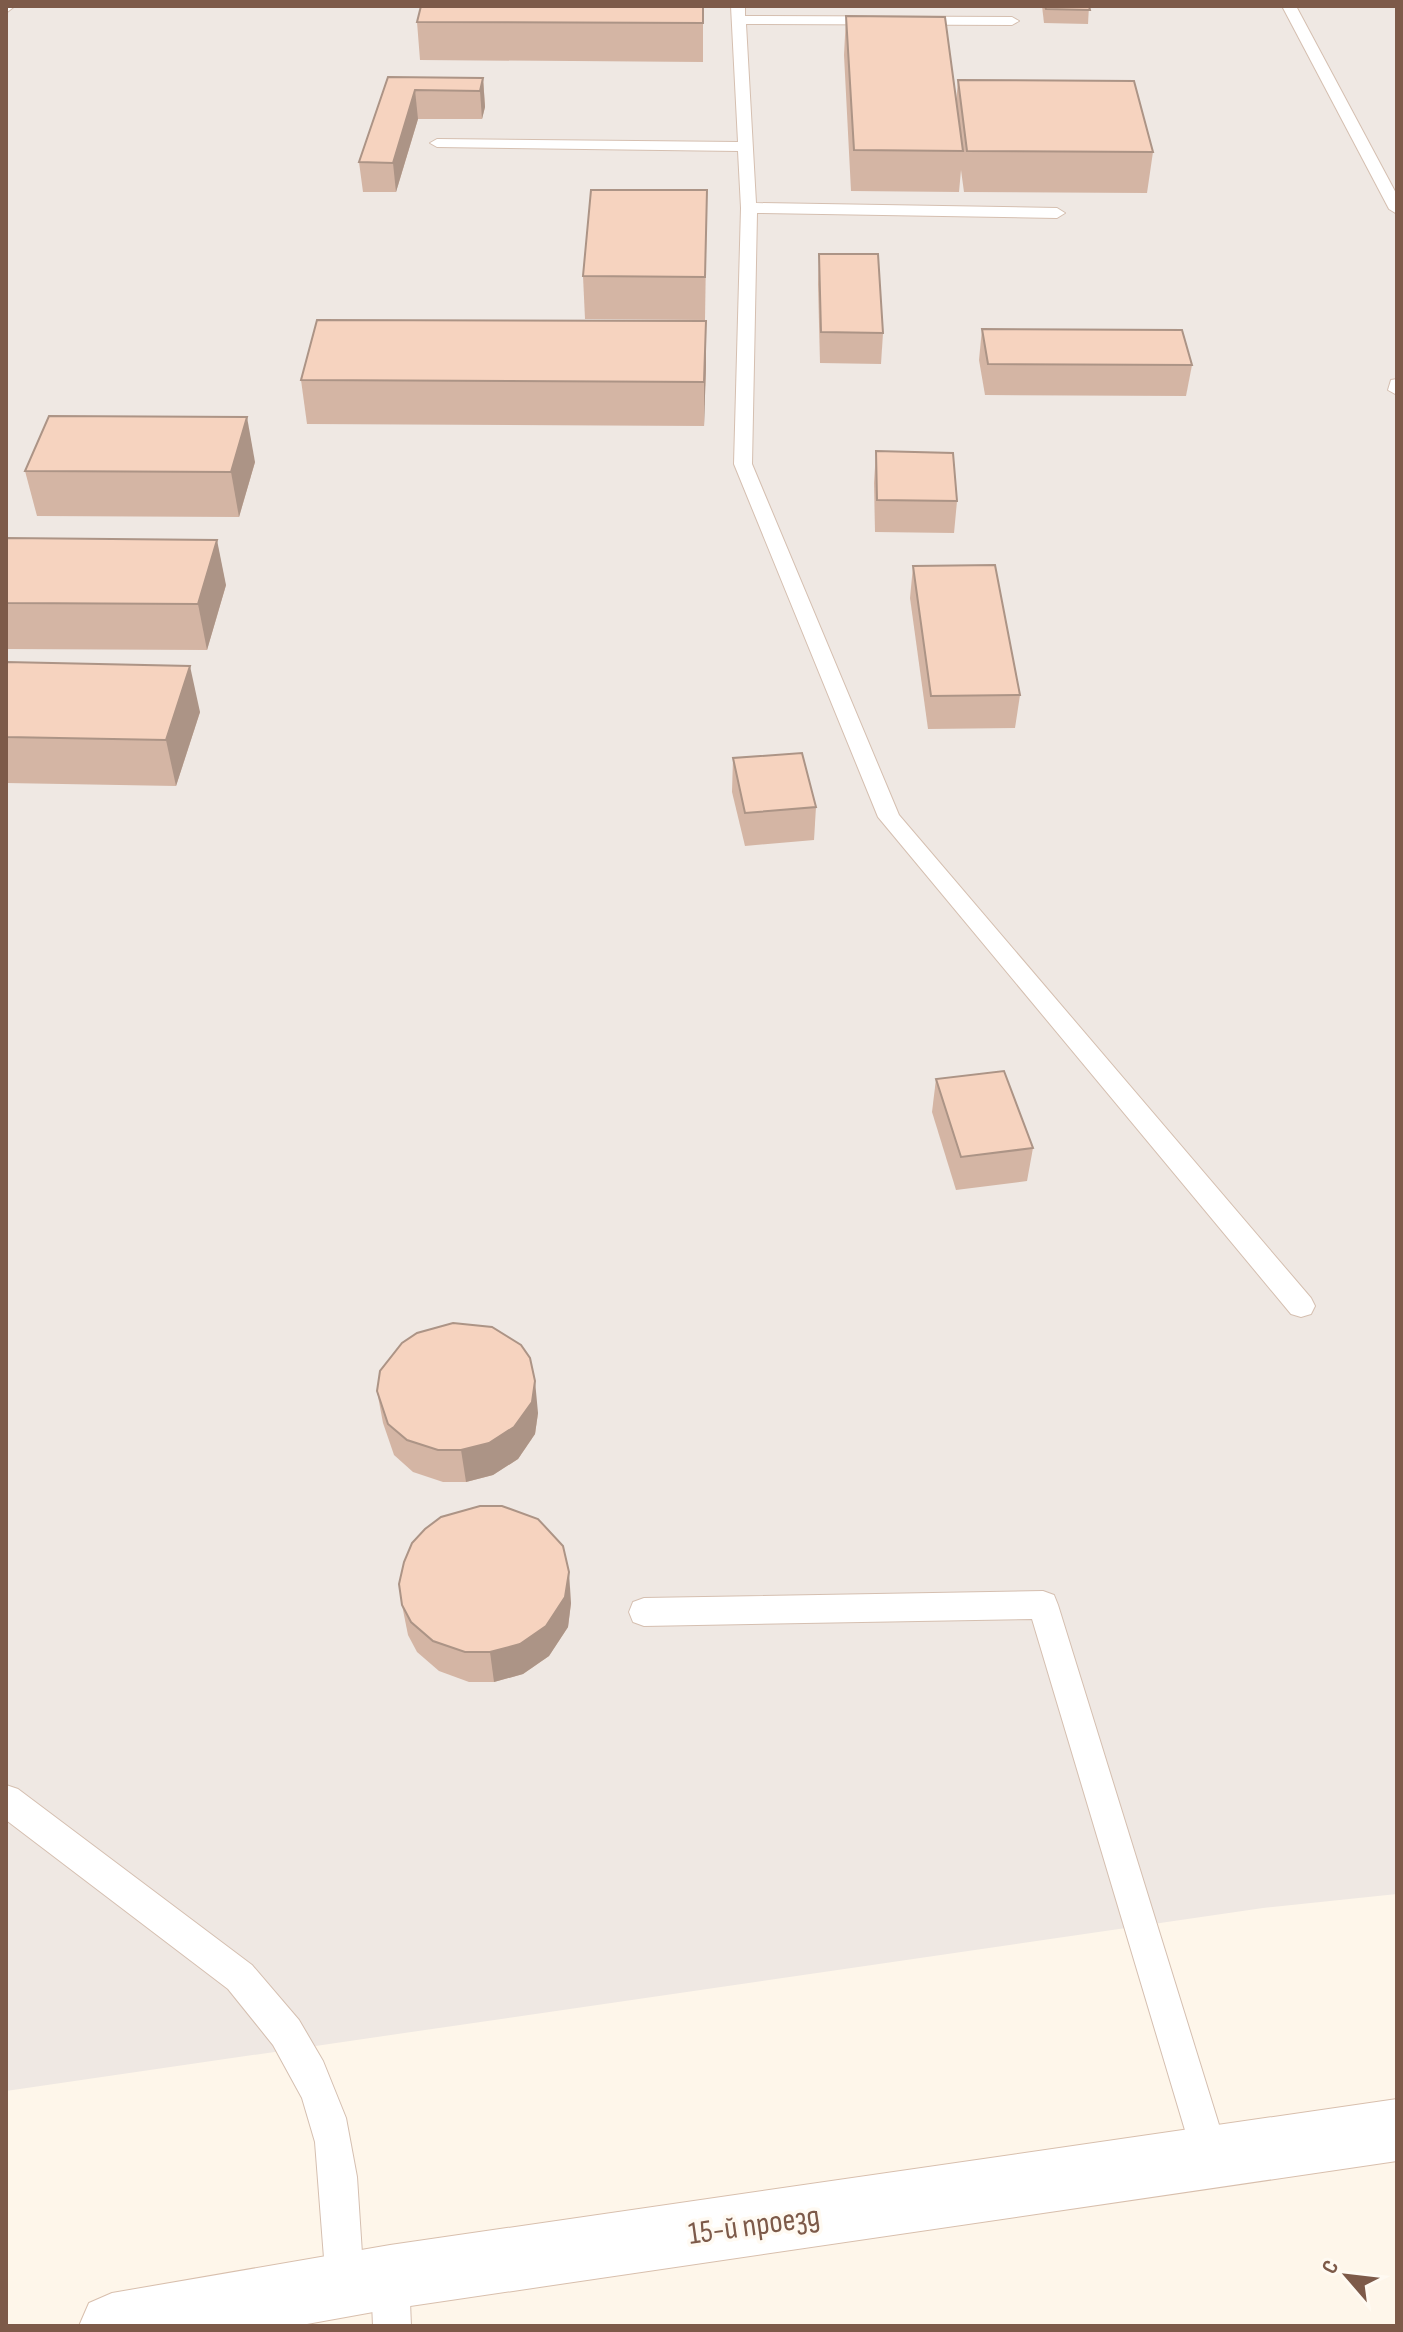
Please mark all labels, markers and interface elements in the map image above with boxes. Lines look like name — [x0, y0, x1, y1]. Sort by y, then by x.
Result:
street label: 15-й проезд — [686, 2197, 822, 2254]
north arrow — [1307, 2236, 1387, 2316]
text: С — [1316, 2256, 1345, 2279]

